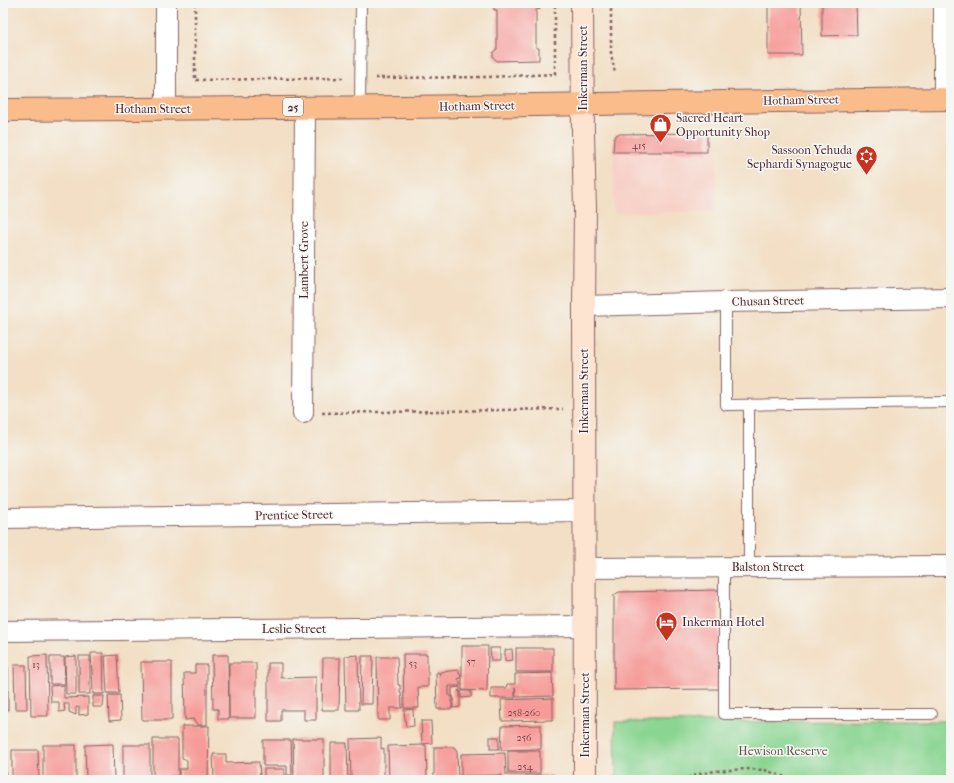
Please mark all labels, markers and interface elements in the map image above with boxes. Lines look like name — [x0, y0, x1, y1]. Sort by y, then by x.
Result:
street label: Inkerman Street — [576, 25, 590, 111]
street label: Hotham Street — [763, 92, 840, 108]
road number: 25 — [283, 98, 303, 116]
street label: Hotham Street — [439, 98, 516, 114]
street label: Hotham Street — [115, 102, 192, 116]
place label: Sacred Heart Opportunity Shop — [676, 111, 771, 139]
shop icon: Sacred Heart Opportunity Shop — [647, 112, 673, 145]
house number: 415 — [632, 140, 646, 152]
place label: Sassoon Yehuda Sephardi Synagogue — [747, 143, 852, 171]
synagogue icon: Sassoon Yehuda Sephardi Synagogue — [854, 144, 880, 177]
street label: Lambert Grove — [297, 221, 311, 299]
street label: Chusan Street — [732, 293, 805, 309]
street label: Inkerman Street — [577, 348, 591, 434]
street label: Prentice Street — [255, 507, 334, 523]
street label: Balston Street — [732, 560, 805, 574]
hotel icon: Inkerman Hotel — [654, 609, 680, 642]
place label: Inkerman Hotel — [682, 615, 765, 629]
street label: Leslie Street — [262, 622, 327, 636]
house number: 57 — [466, 656, 476, 668]
house number: 53 — [409, 658, 417, 670]
house number: 13 — [32, 659, 40, 671]
street label: Inkerman Street — [578, 672, 592, 758]
house number: 258-260 — [507, 707, 541, 719]
house number: 256 — [517, 732, 532, 744]
park label: Hewison Reserve — [738, 744, 828, 758]
house number: 254 — [517, 761, 534, 773]

